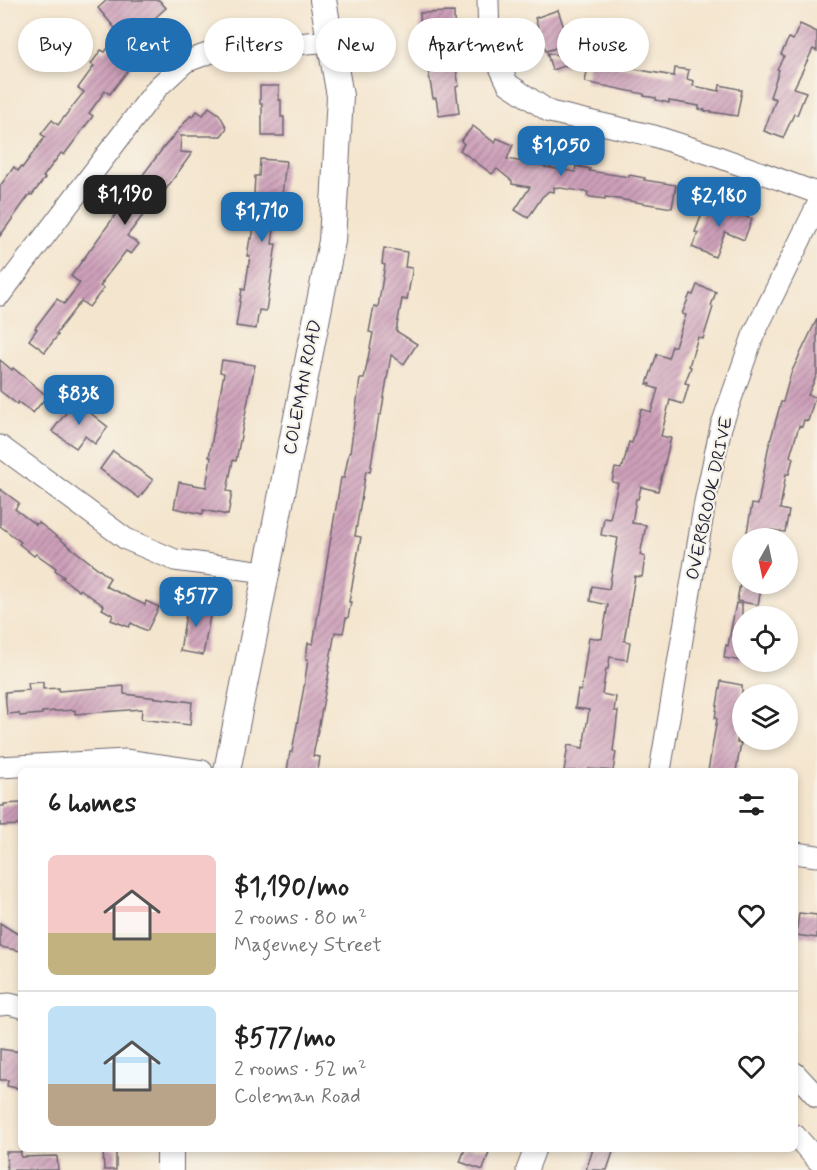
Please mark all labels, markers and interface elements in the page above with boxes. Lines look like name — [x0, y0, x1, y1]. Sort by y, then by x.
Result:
chip: Buy — [18, 18, 93, 72]
chip: Rent — [105, 18, 192, 72]
chip: Filters — [204, 18, 304, 72]
chip: New — [316, 18, 396, 72]
chip: Apartment — [408, 18, 545, 72]
chip: House — [557, 18, 649, 72]
pin: $1,050 — [512, 126, 610, 177]
text: $1,050 — [532, 132, 590, 159]
pin: $1,190 — [76, 175, 174, 226]
pin: $2,180 — [670, 177, 768, 228]
text: $1,190 — [97, 181, 153, 208]
text: $2,180 — [691, 183, 747, 210]
pin: $1,710 — [213, 192, 311, 243]
text: $1,710 — [235, 198, 289, 225]
street label: COLEMAN ROAD — [278, 318, 328, 457]
pin: $838 — [43, 375, 115, 426]
text: $838 — [58, 381, 100, 408]
street label: OVERBROOK DRIVE — [681, 414, 739, 582]
north arrow — [732, 528, 798, 594]
map controls — [732, 528, 798, 750]
pin: $577 — [160, 577, 232, 628]
text: $577 — [174, 583, 219, 610]
button: locate — [732, 606, 798, 672]
button: layers — [732, 684, 798, 750]
text: 6 homes — [48, 787, 136, 821]
icon: filters — [735, 788, 768, 821]
text: $1,190/mo — [234, 871, 349, 905]
icon: home — [96, 879, 168, 951]
icon: heart — [735, 899, 768, 932]
text: 2 rooms · 80 m² — [234, 905, 367, 932]
text: Magevney Street — [234, 932, 382, 959]
text: $577/mo — [234, 1022, 336, 1056]
icon: home — [96, 1030, 168, 1102]
icon: heart — [735, 1050, 768, 1083]
text: 2 rooms · 52 m² — [234, 1056, 367, 1083]
text: Coleman Road — [234, 1083, 361, 1110]

